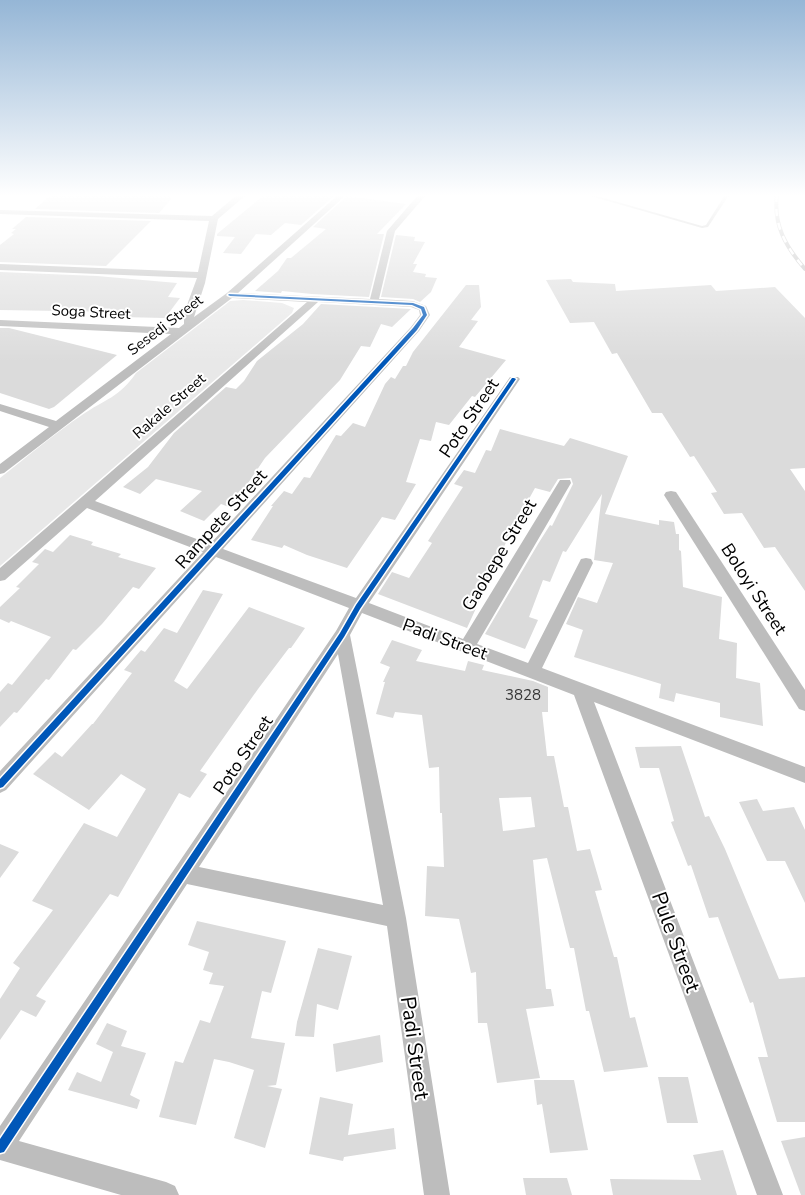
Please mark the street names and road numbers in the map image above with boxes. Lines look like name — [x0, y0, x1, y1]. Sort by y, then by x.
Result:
street label: Sesedi Street — [123, 290, 207, 360]
street label: Soga Street — [51, 300, 132, 324]
street label: Rakale Street — [128, 368, 210, 443]
street label: Poto Street — [434, 373, 505, 462]
street label: Rampete Street — [170, 463, 273, 574]
street label: Gaobepe Street — [456, 494, 542, 615]
street label: Boloyi Street — [715, 539, 793, 640]
street label: Padi Street — [399, 613, 492, 666]
street label: Poto Street — [208, 710, 279, 799]
street label: Pule Street — [645, 888, 707, 997]
street label: Padi Street — [394, 995, 436, 1102]

